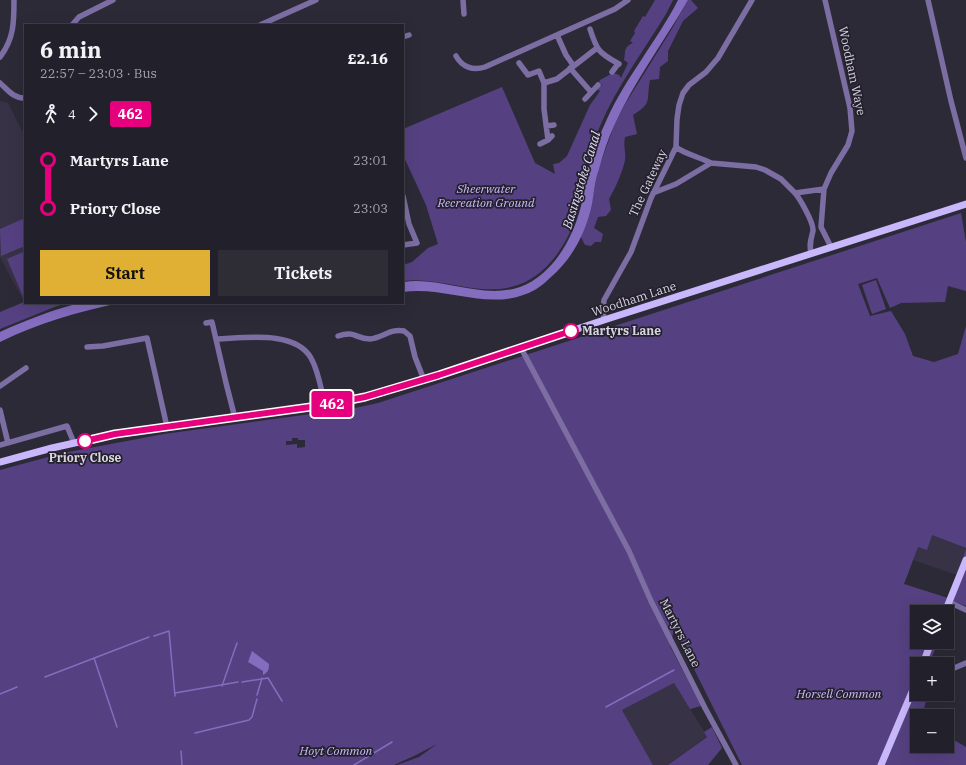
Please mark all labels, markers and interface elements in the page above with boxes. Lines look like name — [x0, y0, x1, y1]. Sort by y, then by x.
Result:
street label: Woodham Waye — [836, 25, 869, 117]
text: 6 min — [40, 35, 102, 64]
text: £2.16 — [348, 49, 388, 68]
text: 22:57 – 23:03 · Bus — [40, 65, 157, 82]
icon: walk — [40, 103, 62, 125]
icon: forward — [82, 103, 104, 125]
text: 462 — [118, 105, 143, 123]
text: 4 — [68, 106, 76, 123]
water label: Basingstoke Canal — [558, 129, 604, 232]
street label: The Gateway — [625, 146, 670, 219]
text: Martyrs Lane — [70, 151, 169, 170]
text: 23:01 — [353, 152, 388, 169]
park label: Sheerwater Recreation Ground — [436, 181, 535, 210]
text: Priory Close — [70, 199, 161, 218]
text: 23:03 — [353, 200, 388, 217]
button: Start — [40, 250, 210, 296]
button: Tickets — [218, 250, 388, 296]
street label: Woodham Lane — [590, 278, 678, 319]
marker: Martyrs Lane — [563, 323, 579, 339]
place label: Martyrs Lane — [582, 323, 661, 338]
line badge: 462 — [309, 391, 355, 417]
text: 462 — [319, 395, 345, 413]
marker: Priory Close — [77, 433, 93, 449]
place label: Priory Close — [49, 450, 122, 465]
street label: Martyrs Lane — [657, 596, 704, 670]
map controls — [910, 605, 954, 753]
button: layers — [910, 605, 954, 649]
button: + — [910, 657, 954, 701]
park label: Horsell Common — [796, 686, 882, 701]
button: − — [910, 709, 954, 753]
park label: Hoyt Common — [299, 743, 373, 758]

